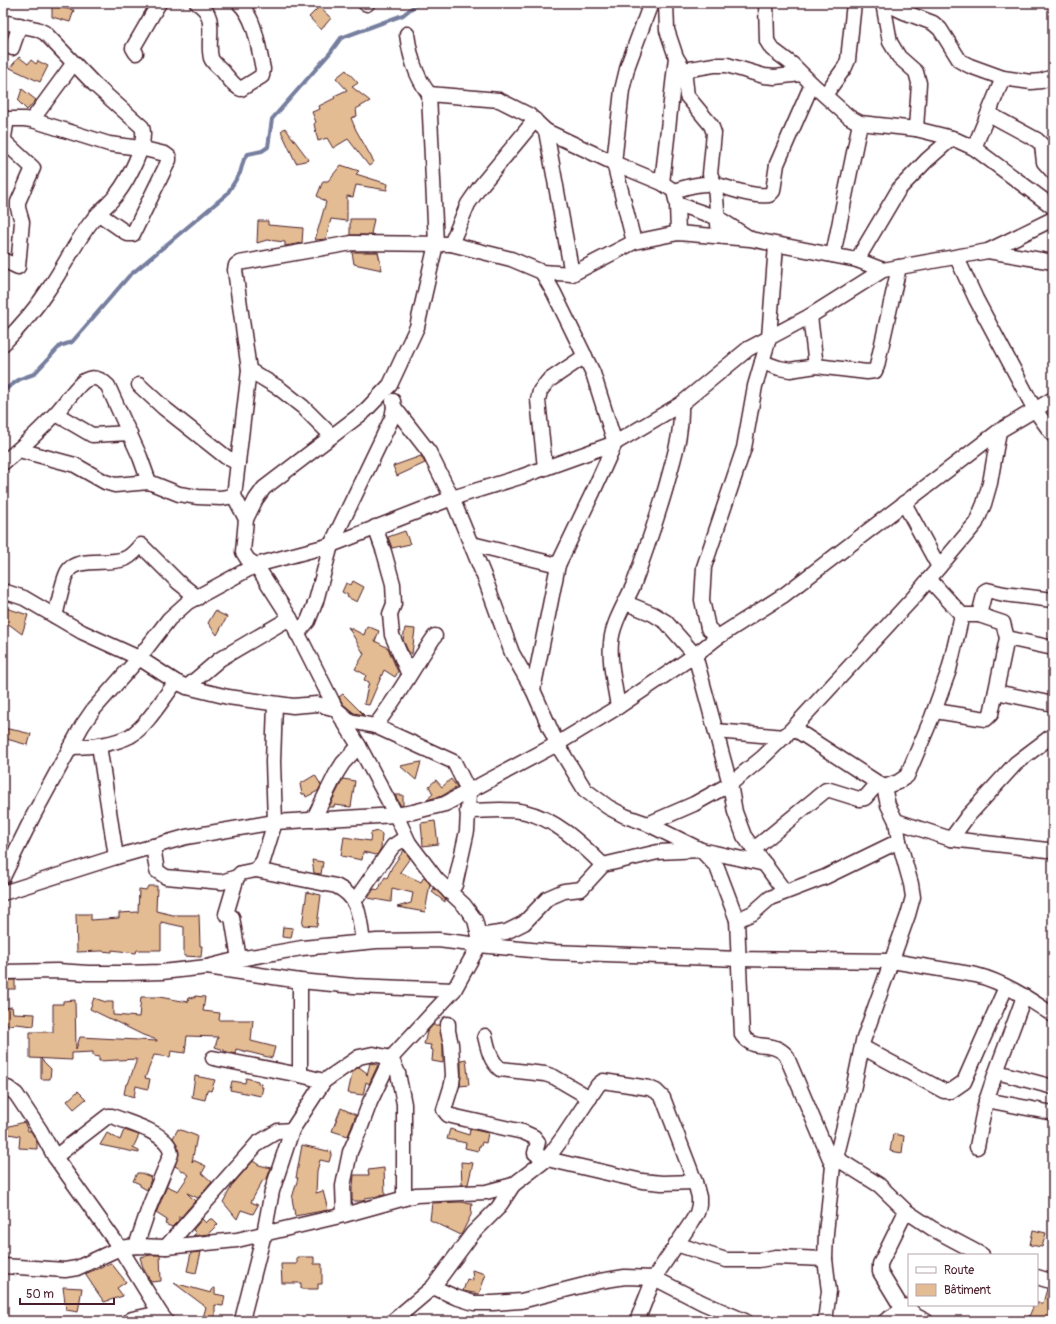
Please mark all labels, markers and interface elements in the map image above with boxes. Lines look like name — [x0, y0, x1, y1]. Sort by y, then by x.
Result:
legend — [908, 1254, 1038, 1306]
text: Route — [944, 1263, 974, 1278]
scale bar — [20, 1280, 114, 1306]
text: Bâtiment — [944, 1283, 991, 1298]
text: 50 m — [26, 1287, 54, 1302]

